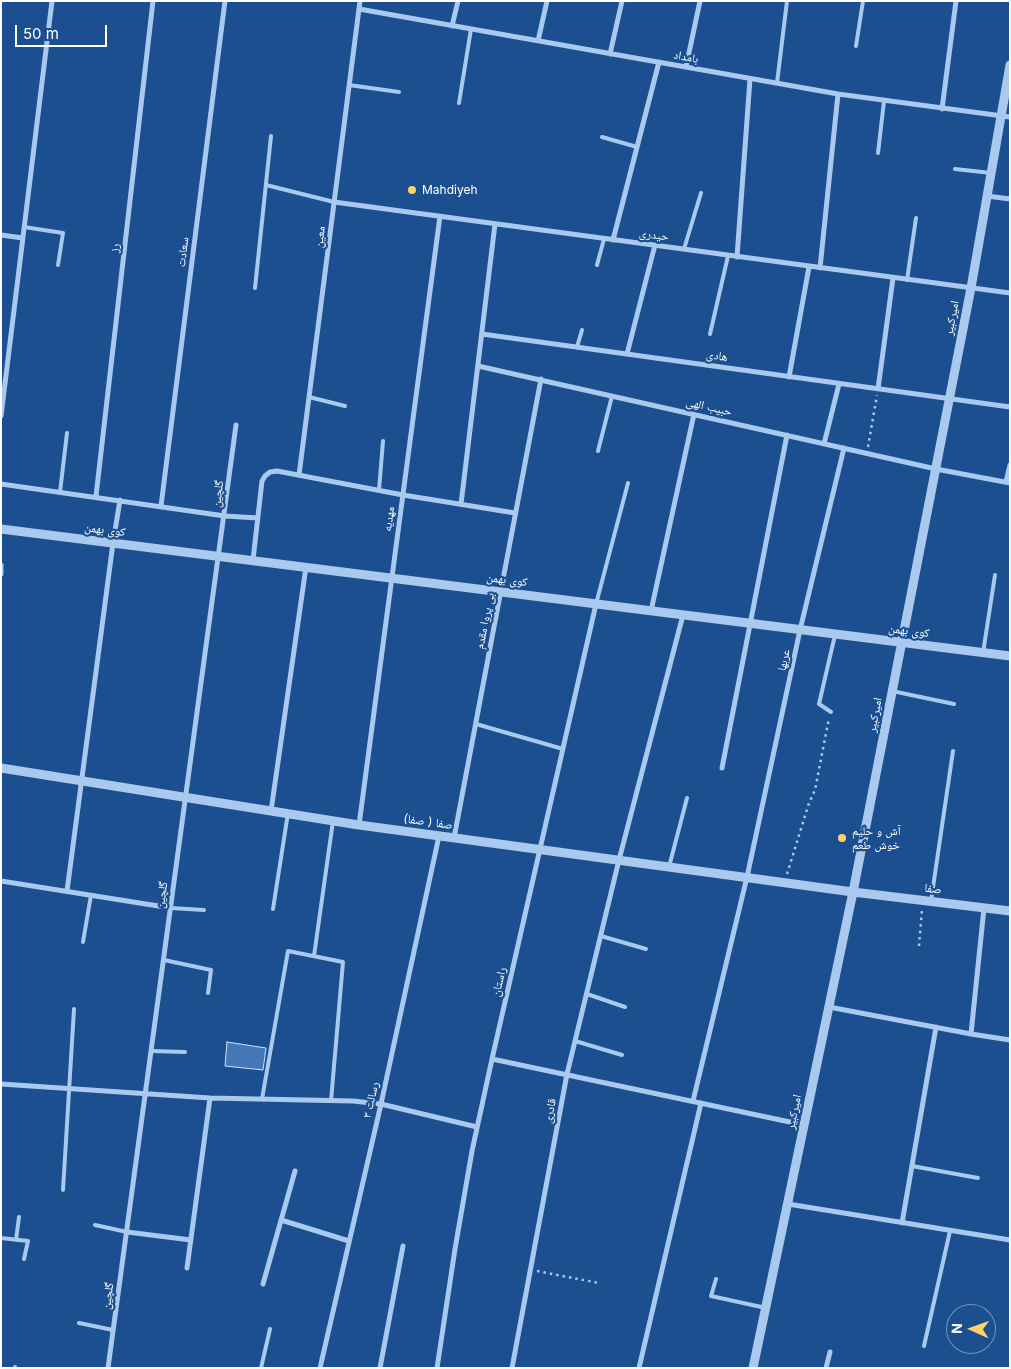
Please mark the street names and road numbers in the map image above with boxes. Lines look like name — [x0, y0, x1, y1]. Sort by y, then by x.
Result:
street label: بامداد — [672, 48, 700, 66]
street label: معین — [312, 225, 328, 249]
street label: حیدری — [638, 226, 670, 244]
street label: سعادت — [174, 236, 192, 268]
street label: رز — [107, 243, 123, 253]
street label: امیرکبیر — [942, 299, 962, 337]
street label: هادی — [705, 347, 729, 365]
street label: حبیب الهی — [685, 395, 733, 419]
street label: گلچین — [209, 480, 227, 508]
street label: مهدیه — [380, 505, 398, 533]
street label: کوی بهمن — [84, 520, 126, 540]
street label: کوی بهمن — [486, 570, 528, 590]
street label: بی پروا مقدم — [472, 591, 498, 651]
street label: کوی بهمن — [888, 621, 930, 641]
street label: عربها — [775, 648, 793, 672]
street label: امیرکبیر — [865, 696, 885, 734]
street label: صفا ( صفا) — [402, 811, 454, 833]
street label: گلچین — [153, 881, 171, 909]
street label: صفا — [924, 881, 942, 897]
street label: راستان — [489, 966, 509, 998]
street label: رسالت ۳ — [360, 1081, 382, 1119]
street label: امیرکبیر — [783, 1093, 805, 1131]
street label: قادری — [541, 1097, 559, 1125]
street label: گلچین — [99, 1282, 117, 1310]

